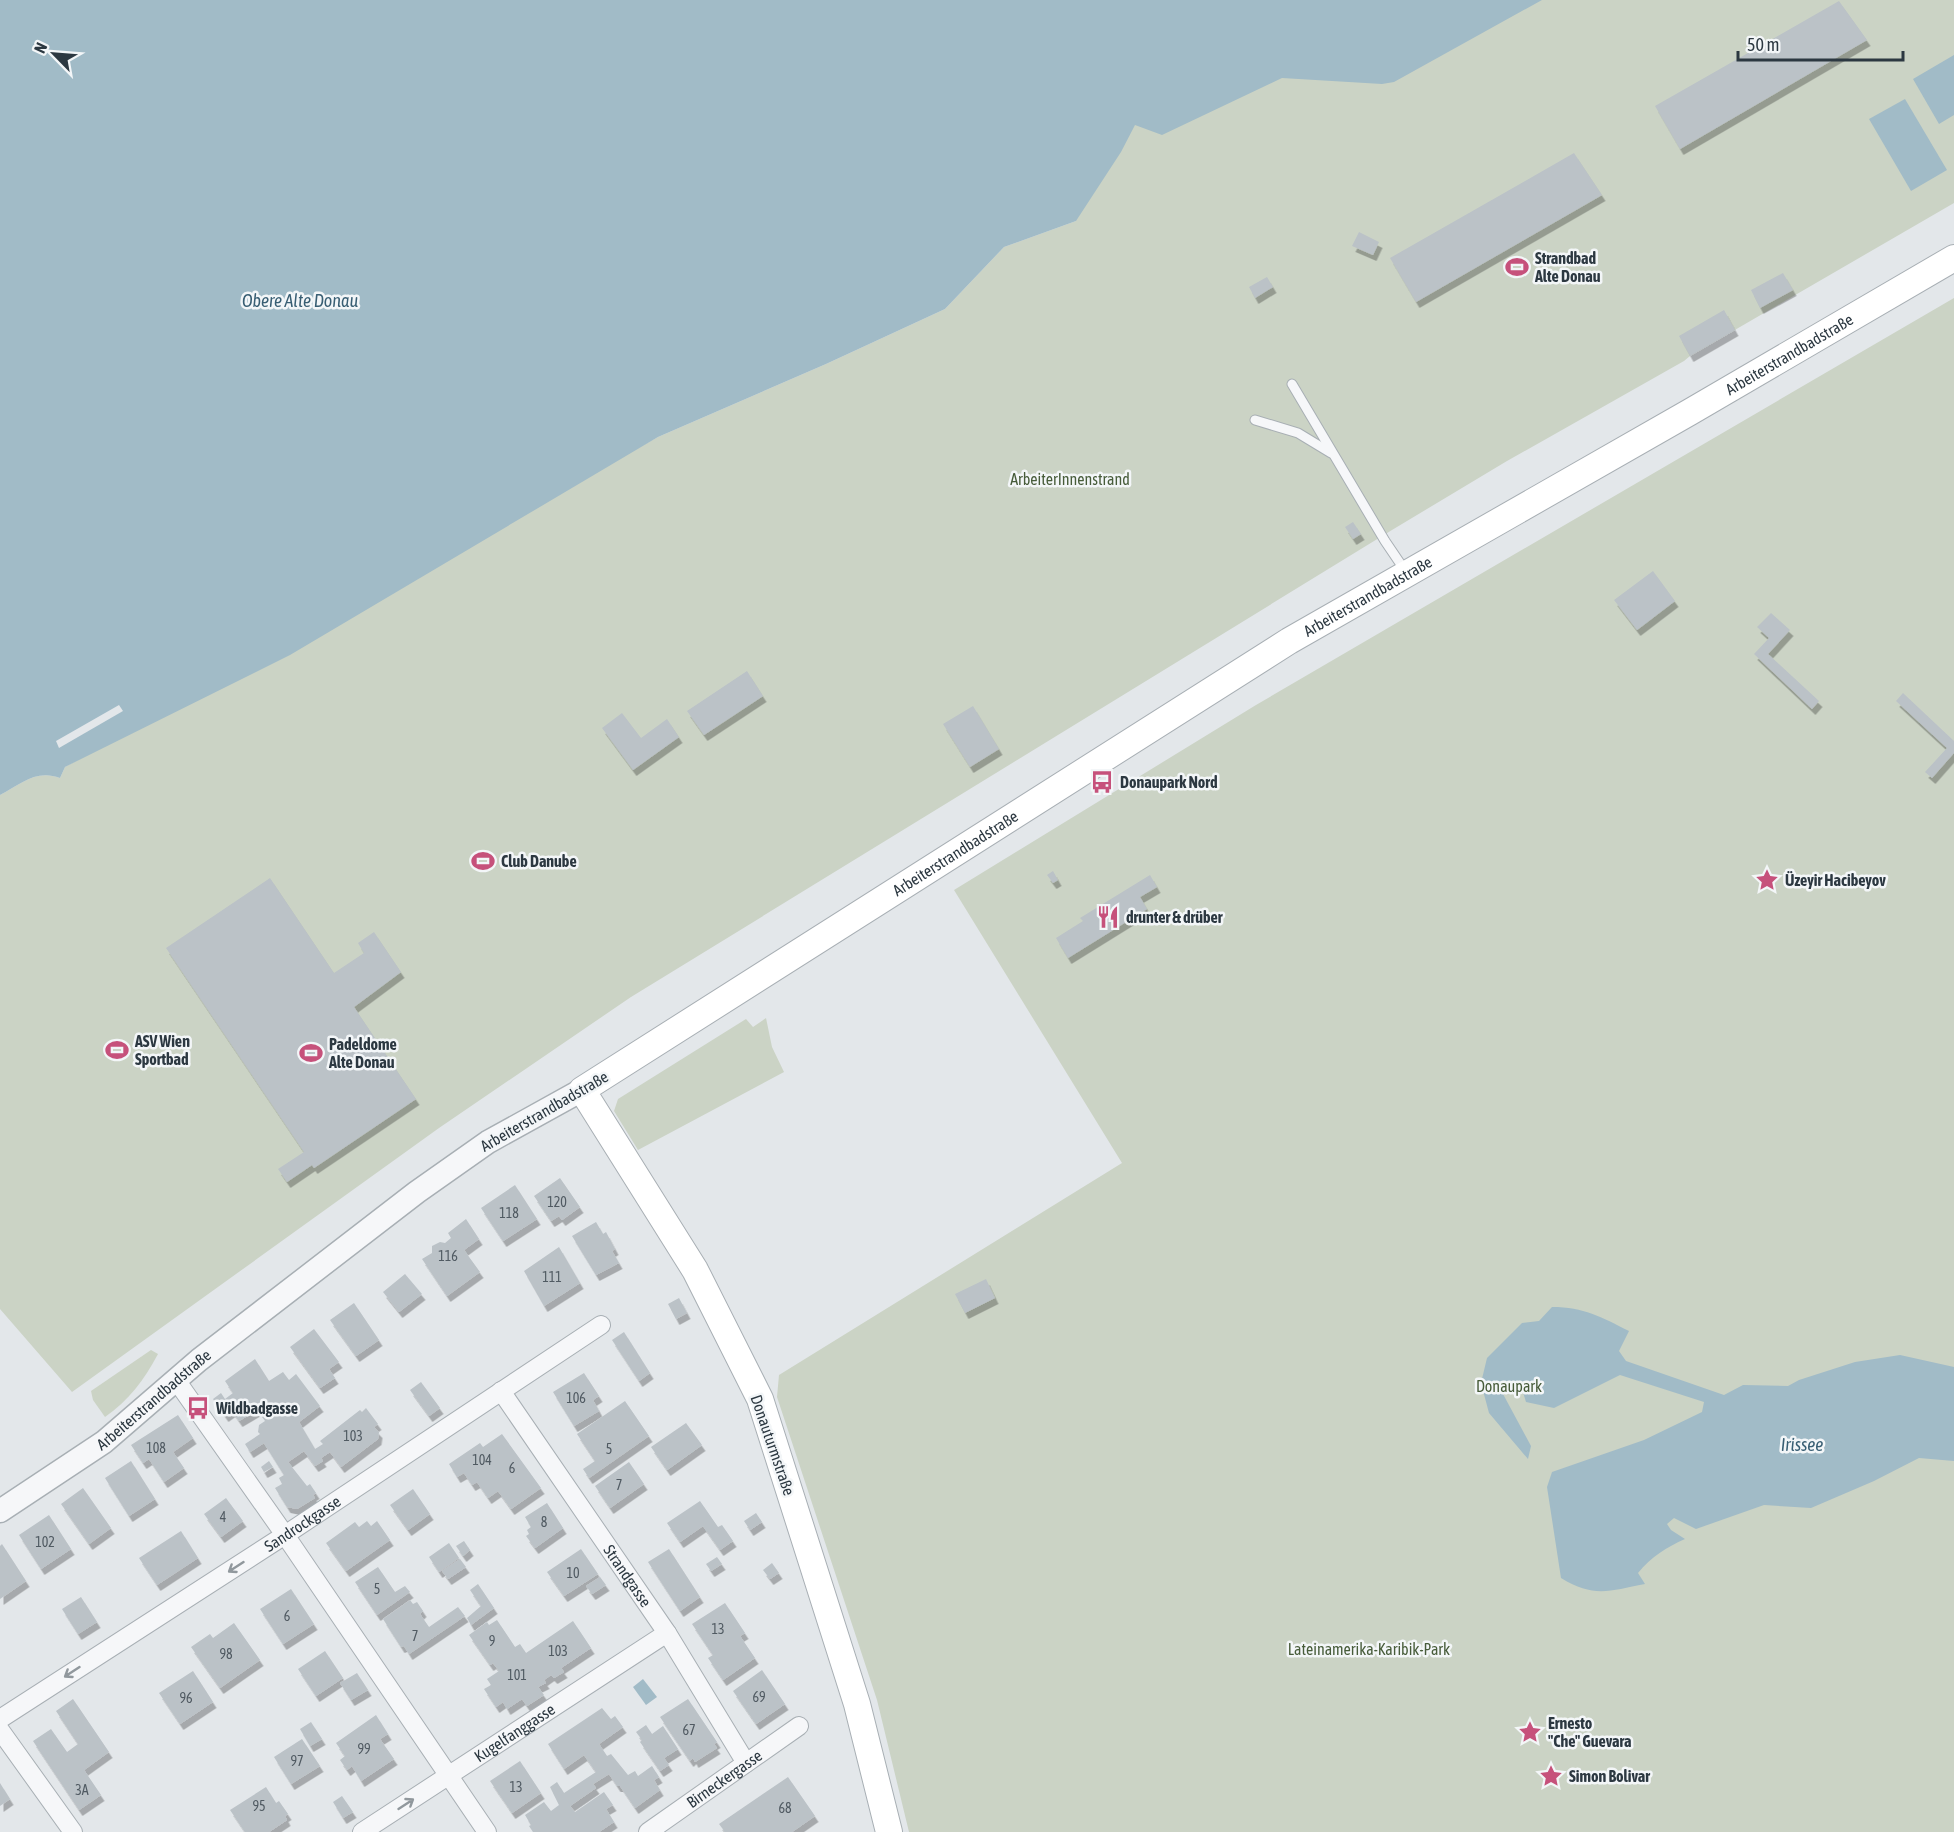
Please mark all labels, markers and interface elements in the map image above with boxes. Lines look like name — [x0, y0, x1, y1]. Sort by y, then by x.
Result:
north arrow — [24, 24, 84, 84]
scale bar — [1738, 24, 1903, 62]
text: 50 m — [1747, 34, 1779, 55]
text: N — [30, 40, 51, 56]
place label: Strandbad Alte Donau — [1534, 249, 1601, 285]
sports icon: Strandbad Alte Donau — [1504, 254, 1530, 280]
water label: Obere Alte Donau — [242, 290, 358, 311]
street label: Arbeiterstrandbadstraße — [1722, 310, 1856, 398]
park label: ArbeiterInnenstrand — [1010, 470, 1130, 488]
street label: Arbeiterstrandbadstraße — [1300, 552, 1435, 640]
bus stop icon: Donaupark Nord — [1089, 769, 1115, 795]
place label: Donaupark Nord — [1120, 773, 1218, 791]
street label: Arbeiterstrandbadstraße — [889, 807, 1021, 899]
sports icon: Club Danube — [470, 848, 496, 874]
place label: Club Danube — [501, 852, 577, 870]
place icon: Üzeyir Hacibeyov — [1754, 867, 1780, 893]
place label: Üzeyir Hacibeyov — [1785, 871, 1886, 889]
restaurant icon: drunter & drüber — [1095, 904, 1121, 930]
place label: drunter & drüber — [1126, 908, 1223, 926]
place label: ASV Wien Sportbad — [134, 1032, 190, 1068]
place label: Padeldome Alte Donau — [328, 1035, 397, 1071]
sports icon: ASV Wien Sportbad — [104, 1037, 130, 1063]
sports icon: Padeldome Alte Donau — [298, 1040, 324, 1066]
street label: Arbeiterstrandbadstraße — [477, 1067, 611, 1155]
house number: 120 — [547, 1194, 567, 1210]
house number: 118 — [499, 1205, 519, 1221]
house number: 116 — [438, 1248, 458, 1264]
house number: 111 — [542, 1269, 562, 1285]
street label: Arbeiterstrandbadstraße — [93, 1346, 214, 1453]
park label: Donaupark — [1476, 1377, 1542, 1396]
house number: 106 — [566, 1390, 586, 1406]
street label: Donauturmstraße — [747, 1392, 799, 1498]
bus stop icon: Wildbadgasse — [185, 1395, 211, 1421]
place label: Wildbadgasse — [215, 1399, 298, 1417]
house number: 103 — [343, 1428, 363, 1444]
water label: Irissee — [1781, 1434, 1823, 1455]
house number: 108 — [146, 1440, 166, 1456]
house number: 5 — [606, 1441, 612, 1457]
house number: 104 — [472, 1452, 492, 1468]
house number: 6 — [509, 1460, 516, 1476]
house number: 7 — [616, 1477, 622, 1493]
street label: Sandrockgasse — [261, 1492, 344, 1555]
house number: 4 — [220, 1509, 227, 1525]
house number: 8 — [541, 1514, 548, 1530]
house number: 102 — [35, 1534, 55, 1550]
street label: Strandgasse — [600, 1541, 655, 1610]
one-way arrow — [228, 1561, 245, 1573]
house number: 10 — [566, 1565, 580, 1581]
house number: 5 — [374, 1581, 380, 1597]
house number: 6 — [284, 1608, 291, 1624]
house number: 13 — [711, 1621, 725, 1637]
house number: 7 — [412, 1628, 418, 1644]
house number: 9 — [489, 1633, 495, 1649]
park label: Lateinamerika-Karibik-Park — [1288, 1640, 1450, 1658]
house number: 103 — [548, 1643, 568, 1659]
house number: 98 — [219, 1646, 233, 1662]
one-way arrow — [64, 1667, 81, 1679]
house number: 101 — [507, 1667, 527, 1683]
house number: 69 — [752, 1689, 766, 1705]
house number: 96 — [179, 1690, 193, 1706]
street label: Kugelfanggasse — [471, 1700, 558, 1765]
place label: Ernesto "Che" Guevara — [1548, 1714, 1631, 1750]
place icon: Ernesto "Che" Guevara — [1517, 1719, 1543, 1745]
house number: 67 — [682, 1722, 696, 1738]
house number: 99 — [357, 1741, 371, 1757]
street label: Birneckergasse — [683, 1746, 765, 1811]
house number: 97 — [290, 1753, 304, 1769]
place icon: Simon Bolivar — [1538, 1763, 1564, 1789]
place label: Simon Bolivar — [1569, 1767, 1650, 1785]
house number: 13 — [509, 1779, 523, 1795]
house number: 3A — [75, 1782, 89, 1798]
one-way arrow — [397, 1797, 414, 1809]
house number: 95 — [252, 1798, 266, 1814]
house number: 68 — [778, 1800, 792, 1816]

